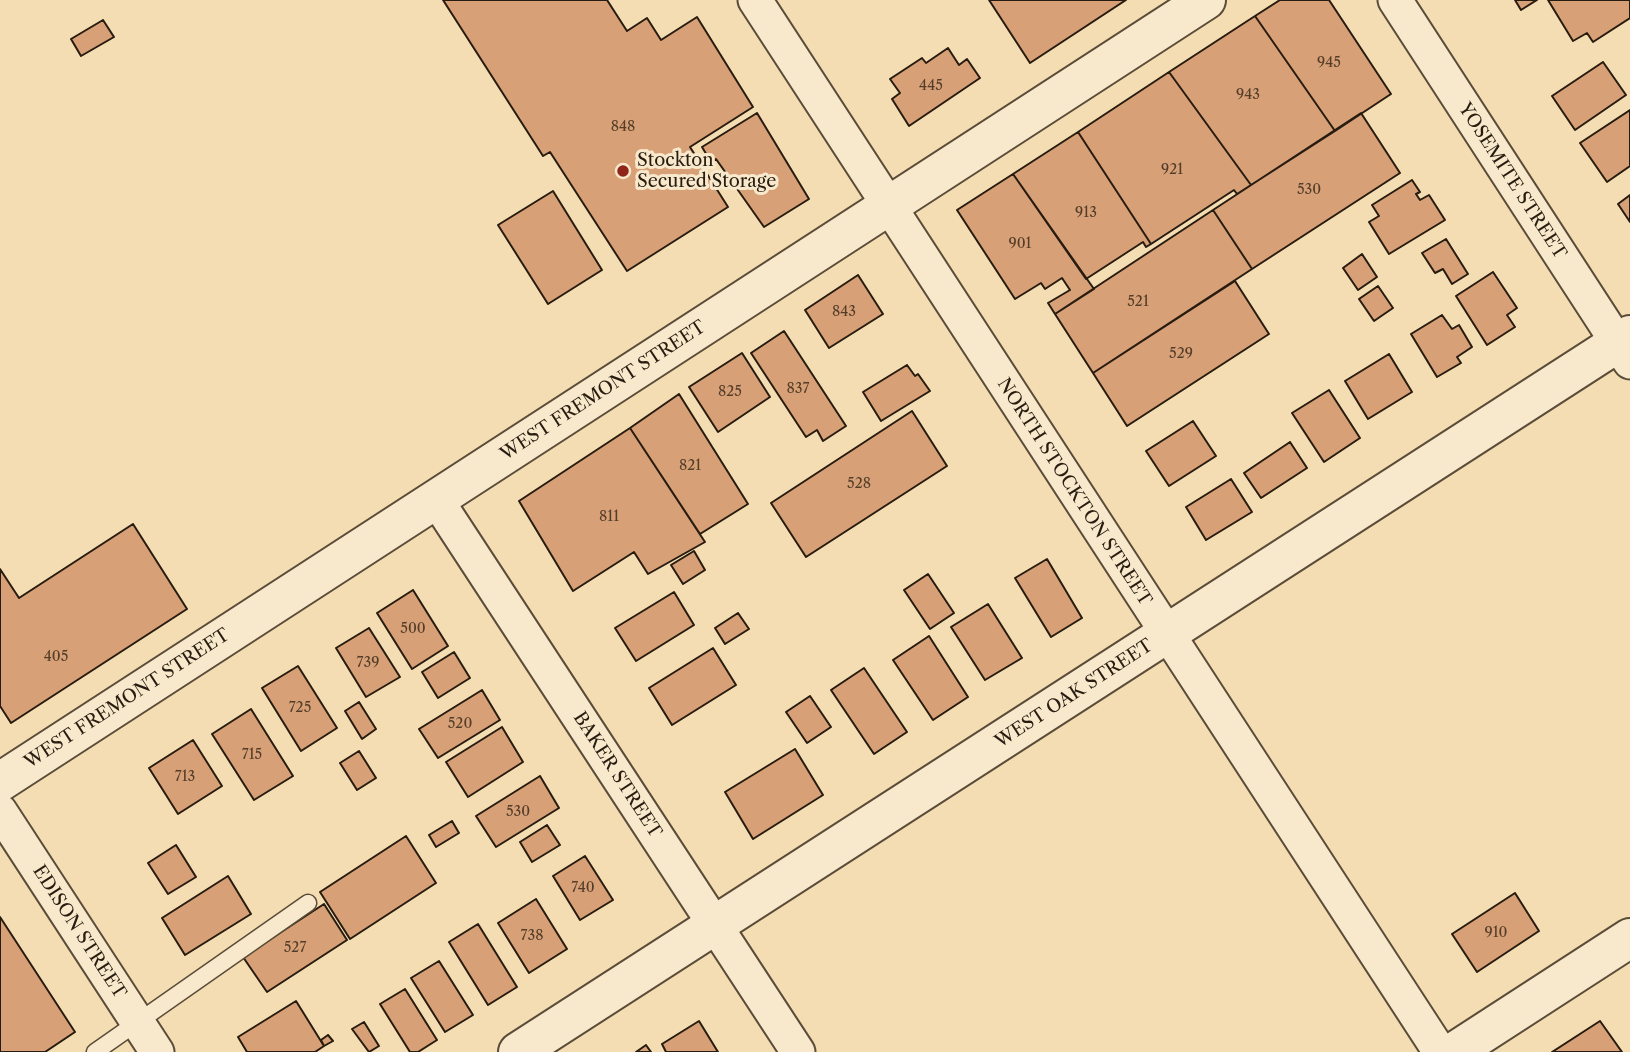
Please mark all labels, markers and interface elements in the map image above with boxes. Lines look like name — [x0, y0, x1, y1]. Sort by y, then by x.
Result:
house number: 945 — [1317, 55, 1341, 71]
house number: 445 — [919, 78, 943, 94]
house number: 943 — [1236, 87, 1260, 103]
street label: YOSEMITE STREET — [1454, 99, 1570, 263]
house number: 848 — [611, 119, 635, 135]
place label: Stockton Secured Storage — [637, 150, 776, 192]
house number: 921 — [1161, 162, 1183, 178]
marker: Stockton Secured Storage — [615, 163, 631, 179]
house number: 530 — [1297, 182, 1321, 198]
house number: 913 — [1075, 205, 1097, 221]
house number: 901 — [1009, 236, 1031, 252]
house number: 521 — [1127, 294, 1149, 310]
house number: 843 — [832, 304, 856, 320]
street label: WEST FREMONT STREET — [496, 317, 710, 465]
house number: 529 — [1169, 346, 1193, 362]
street label: NORTH STOCKTON STREET — [992, 374, 1156, 610]
house number: 837 — [787, 381, 809, 397]
house number: 825 — [718, 384, 742, 400]
house number: 821 — [679, 458, 701, 474]
house number: 528 — [847, 476, 871, 492]
house number: 811 — [599, 509, 619, 525]
house number: 500 — [400, 621, 426, 637]
street label: WEST FREMONT STREET — [20, 625, 234, 773]
street label: WEST OAK STREET — [991, 635, 1157, 753]
house number: 405 — [44, 649, 68, 665]
house number: 739 — [357, 655, 379, 671]
house number: 725 — [289, 700, 311, 716]
street label: BAKER STREET — [568, 708, 666, 842]
house number: 520 — [448, 716, 472, 732]
house number: 715 — [242, 747, 262, 763]
house number: 713 — [175, 769, 195, 785]
house number: 530 — [506, 804, 530, 820]
street label: EDISON STREET — [28, 861, 130, 1003]
house number: 740 — [571, 880, 595, 896]
house number: 910 — [1485, 925, 1507, 941]
house number: 738 — [521, 928, 543, 944]
house number: 527 — [284, 940, 306, 956]

